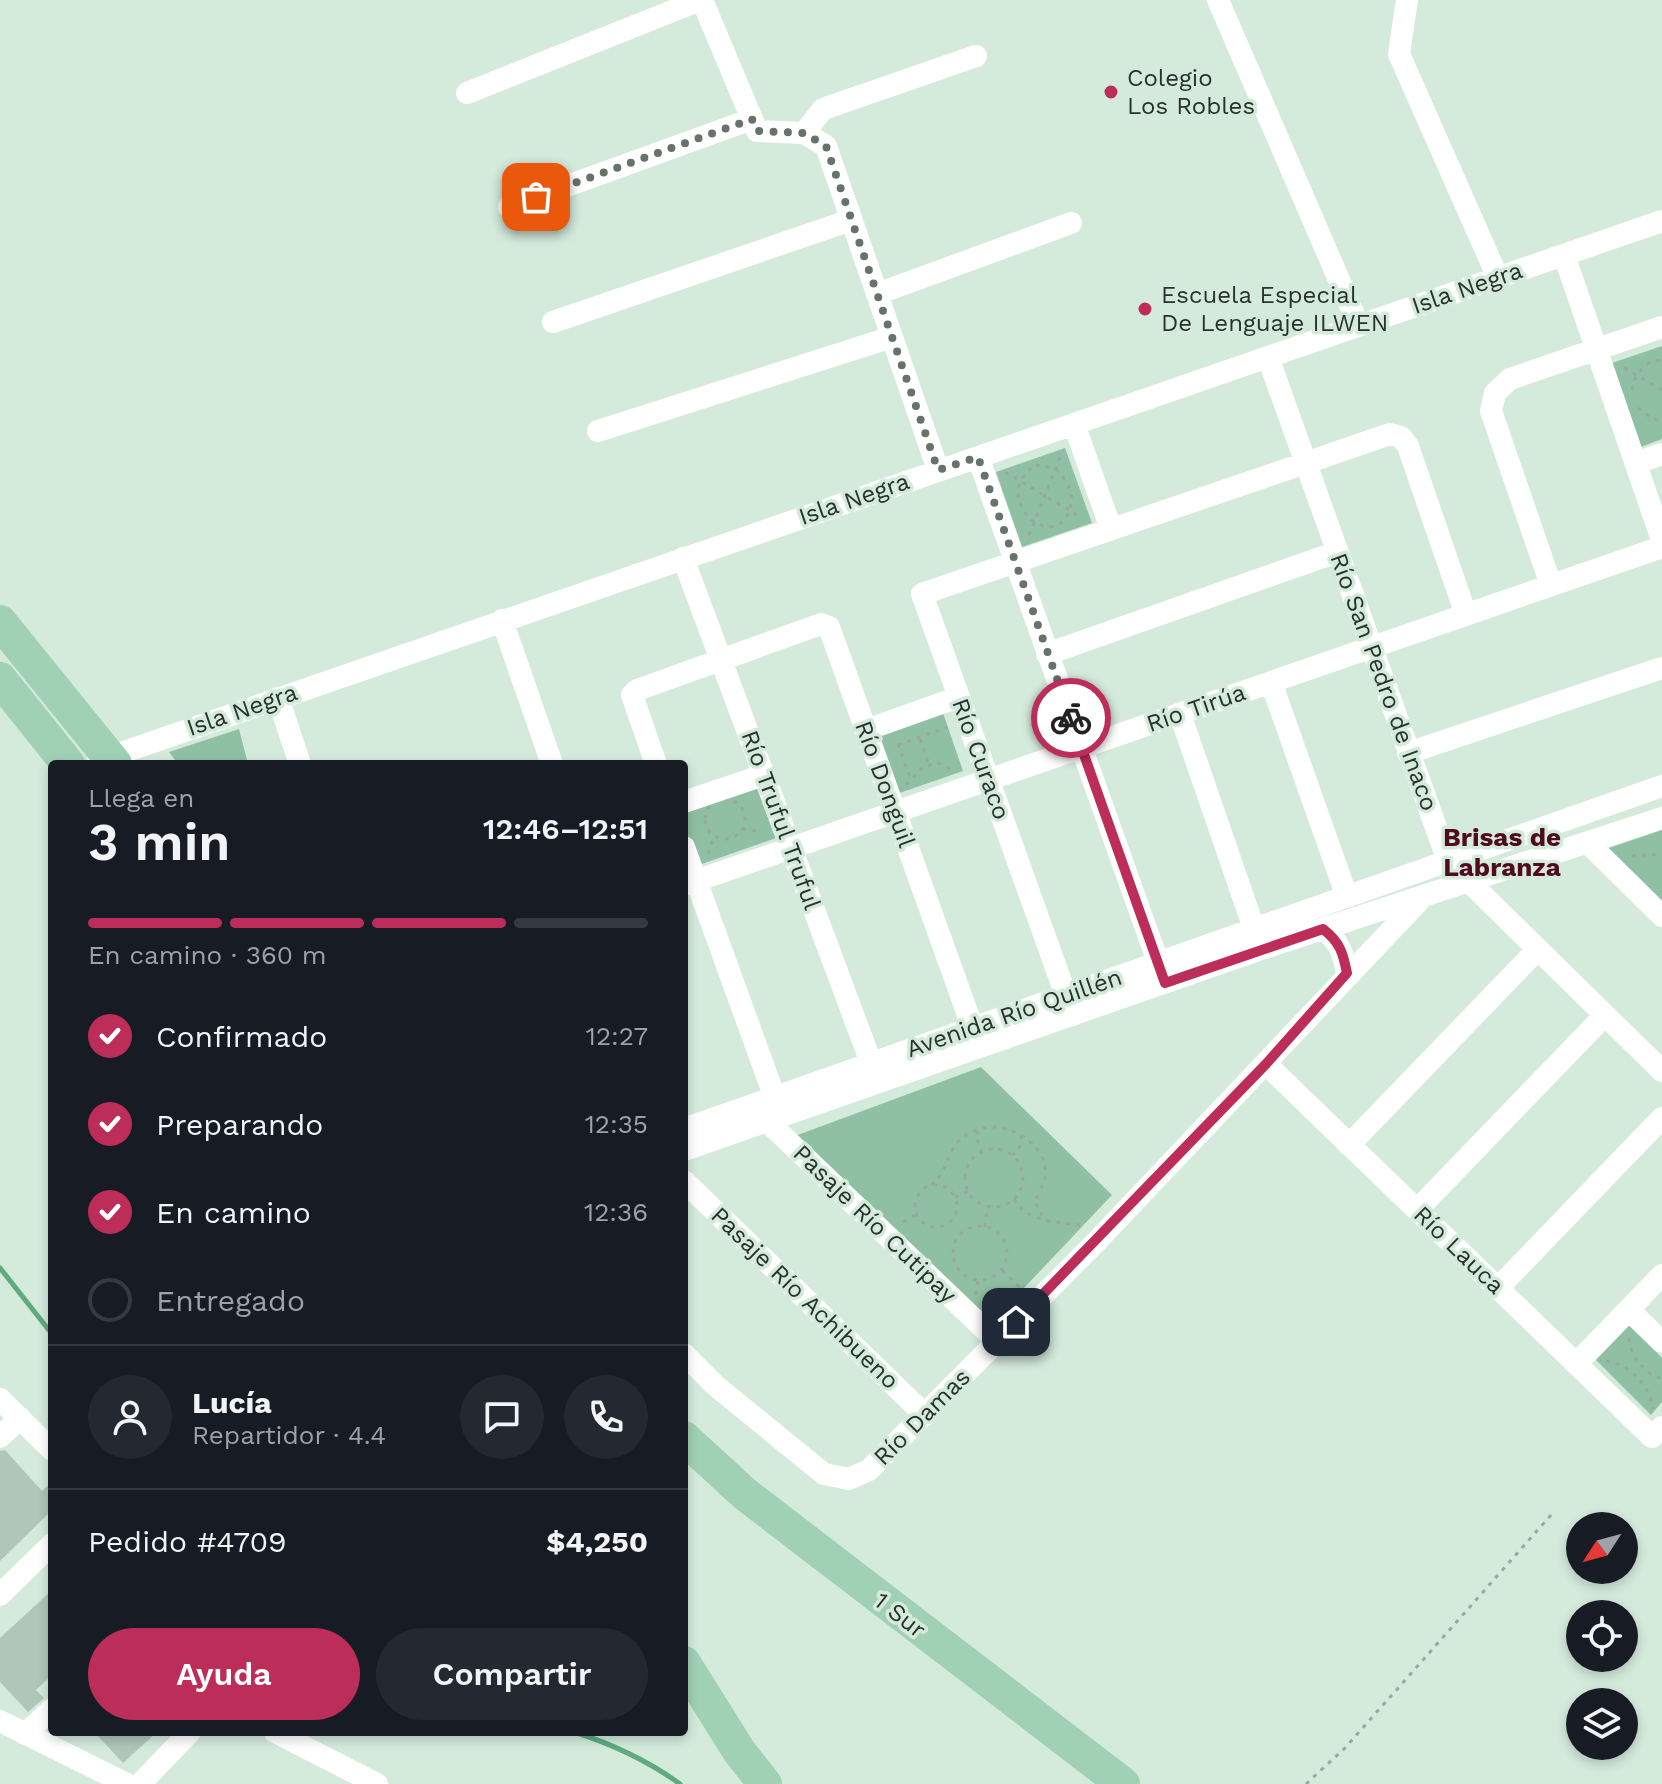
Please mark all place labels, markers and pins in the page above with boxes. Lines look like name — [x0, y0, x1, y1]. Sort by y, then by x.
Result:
place label: Colegio Los Robles — [1127, 64, 1255, 120]
marker: Colegio Los Robles — [1102, 83, 1120, 101]
pin — [502, 163, 570, 231]
place label: Escuela Especial De Lenguaje ILWEN — [1161, 281, 1388, 337]
marker: Escuela Especial De Lenguaje ILWEN — [1136, 300, 1154, 318]
pin — [982, 1288, 1050, 1356]

